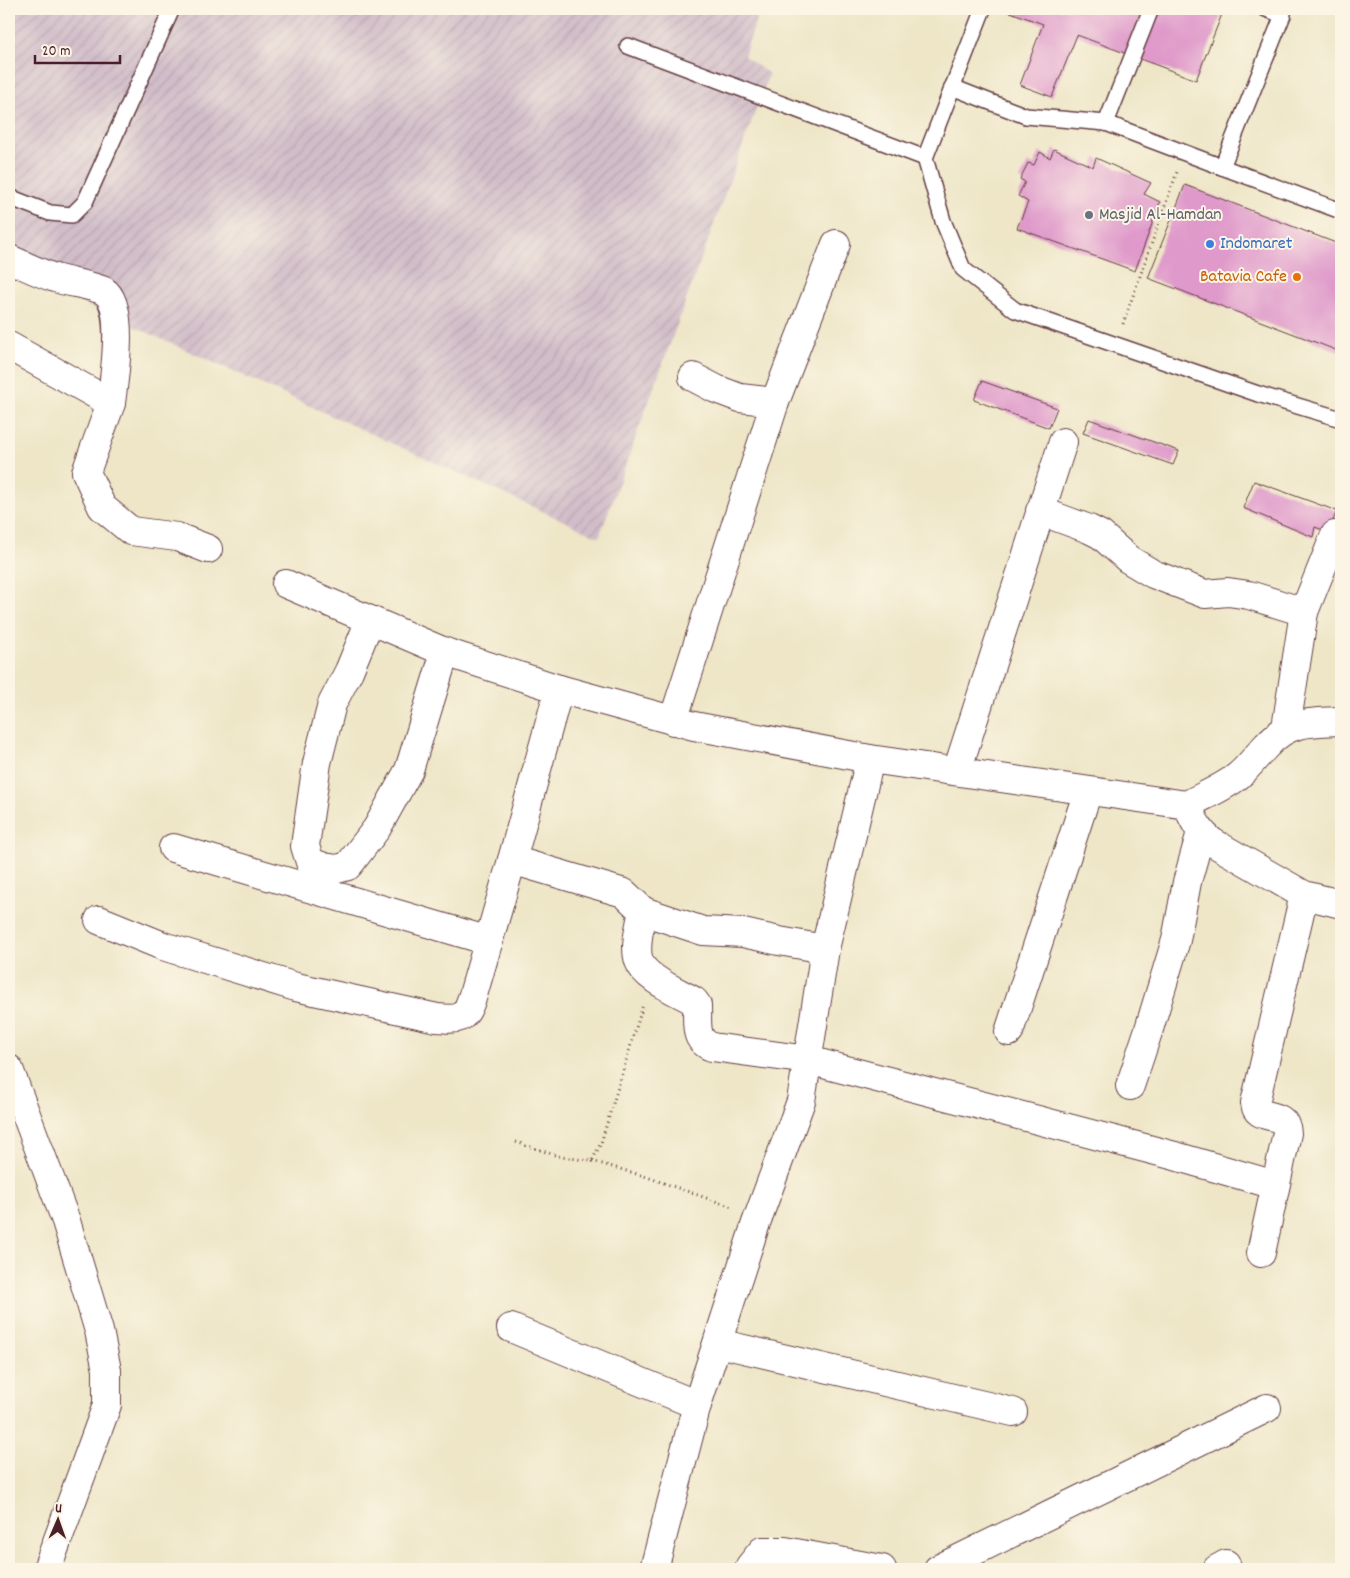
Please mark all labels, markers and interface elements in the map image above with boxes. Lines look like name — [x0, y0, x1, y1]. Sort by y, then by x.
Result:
scale bar — [35, 32, 120, 64]
text: 20 m — [42, 41, 70, 63]
place label: Masjid Al-Hamdan — [1099, 203, 1222, 228]
marker: Masjid Al-Hamdan — [1083, 209, 1095, 221]
place label: Indomaret — [1220, 232, 1293, 257]
marker: Indomaret — [1204, 238, 1216, 250]
place label: Batavia Cafe — [1200, 265, 1287, 290]
marker: Batavia Cafe — [1291, 271, 1303, 283]
north arrow — [32, 1496, 82, 1546]
text: U — [55, 1499, 62, 1519]

